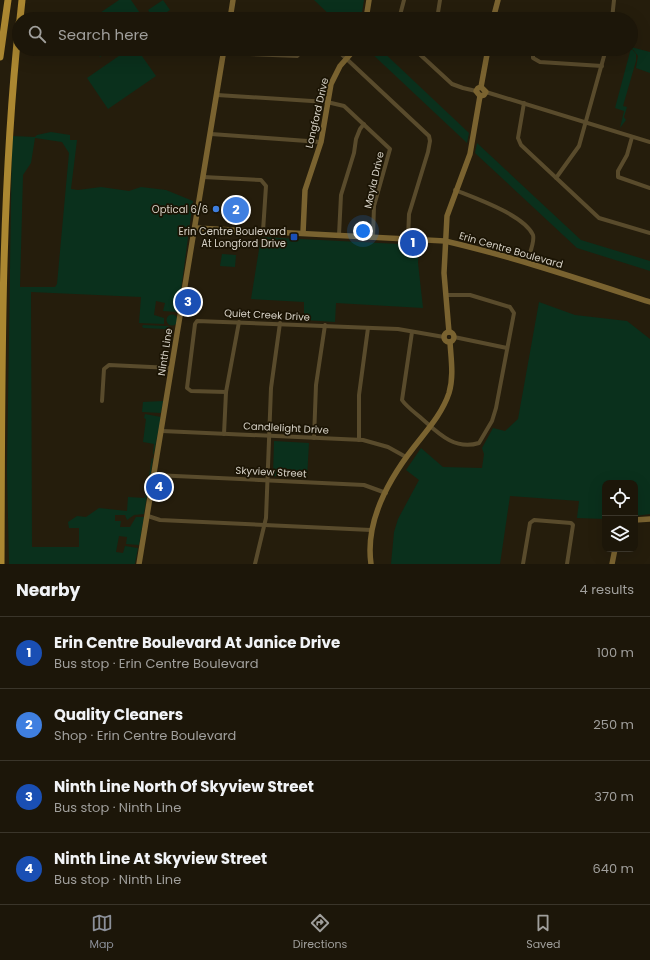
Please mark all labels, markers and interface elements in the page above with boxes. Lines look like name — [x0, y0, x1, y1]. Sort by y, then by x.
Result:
search box — [12, 12, 638, 56]
icon: search — [26, 23, 48, 45]
text: Search here — [58, 24, 148, 45]
street label: Longford Drive — [302, 76, 332, 150]
street label: Mayla Drive — [360, 150, 388, 210]
pin: 2 — [223, 195, 249, 225]
place label: Optical 6/6 — [152, 202, 208, 217]
marker: Optical 6/6 — [211, 204, 221, 214]
your location — [353, 221, 373, 241]
place label: Erin Centre Boulevard At Longford Drive — [179, 224, 286, 251]
pin: 1 — [400, 228, 426, 258]
street label: Erin Centre Boulevard — [457, 228, 565, 272]
marker: Erin Centre Boulevard At Longford Drive — [289, 232, 299, 242]
pin: 3 — [175, 287, 201, 317]
street label: Quiet Creek Drive — [224, 305, 310, 325]
street label: Ninth Line — [154, 327, 176, 377]
street label: Candlelight Drive — [243, 418, 329, 438]
street label: Skyview Street — [235, 463, 307, 481]
pin: 4 — [146, 472, 172, 502]
map controls — [602, 480, 638, 552]
button: locate — [602, 480, 638, 516]
button: layers — [602, 516, 638, 552]
text: Nearby — [16, 578, 80, 602]
text: 4 results — [580, 580, 634, 599]
text: Erin Centre Boulevard At Janice Drive — [54, 632, 340, 653]
text: 1 — [27, 643, 31, 662]
text: 100 m — [597, 643, 634, 662]
text: Bus stop · Erin Centre Boulevard — [54, 654, 259, 673]
text: Quality Cleaners — [54, 704, 183, 725]
text: 2 — [25, 715, 33, 734]
text: 250 m — [593, 715, 634, 734]
text: Shop · Erin Centre Boulevard — [54, 726, 236, 745]
text: Ninth Line North Of Skyview Street — [54, 776, 314, 797]
text: 3 — [25, 787, 33, 806]
text: 370 m — [594, 787, 634, 806]
text: Bus stop · Ninth Line — [54, 798, 181, 817]
text: Ninth Line At Skyview Street — [54, 848, 267, 869]
text: 4 — [25, 859, 33, 878]
text: 640 m — [593, 859, 634, 878]
text: Bus stop · Ninth Line — [54, 870, 181, 889]
tab: Map — [89, 912, 114, 953]
tab: Directions — [293, 912, 347, 953]
tab: Saved — [526, 912, 561, 953]

